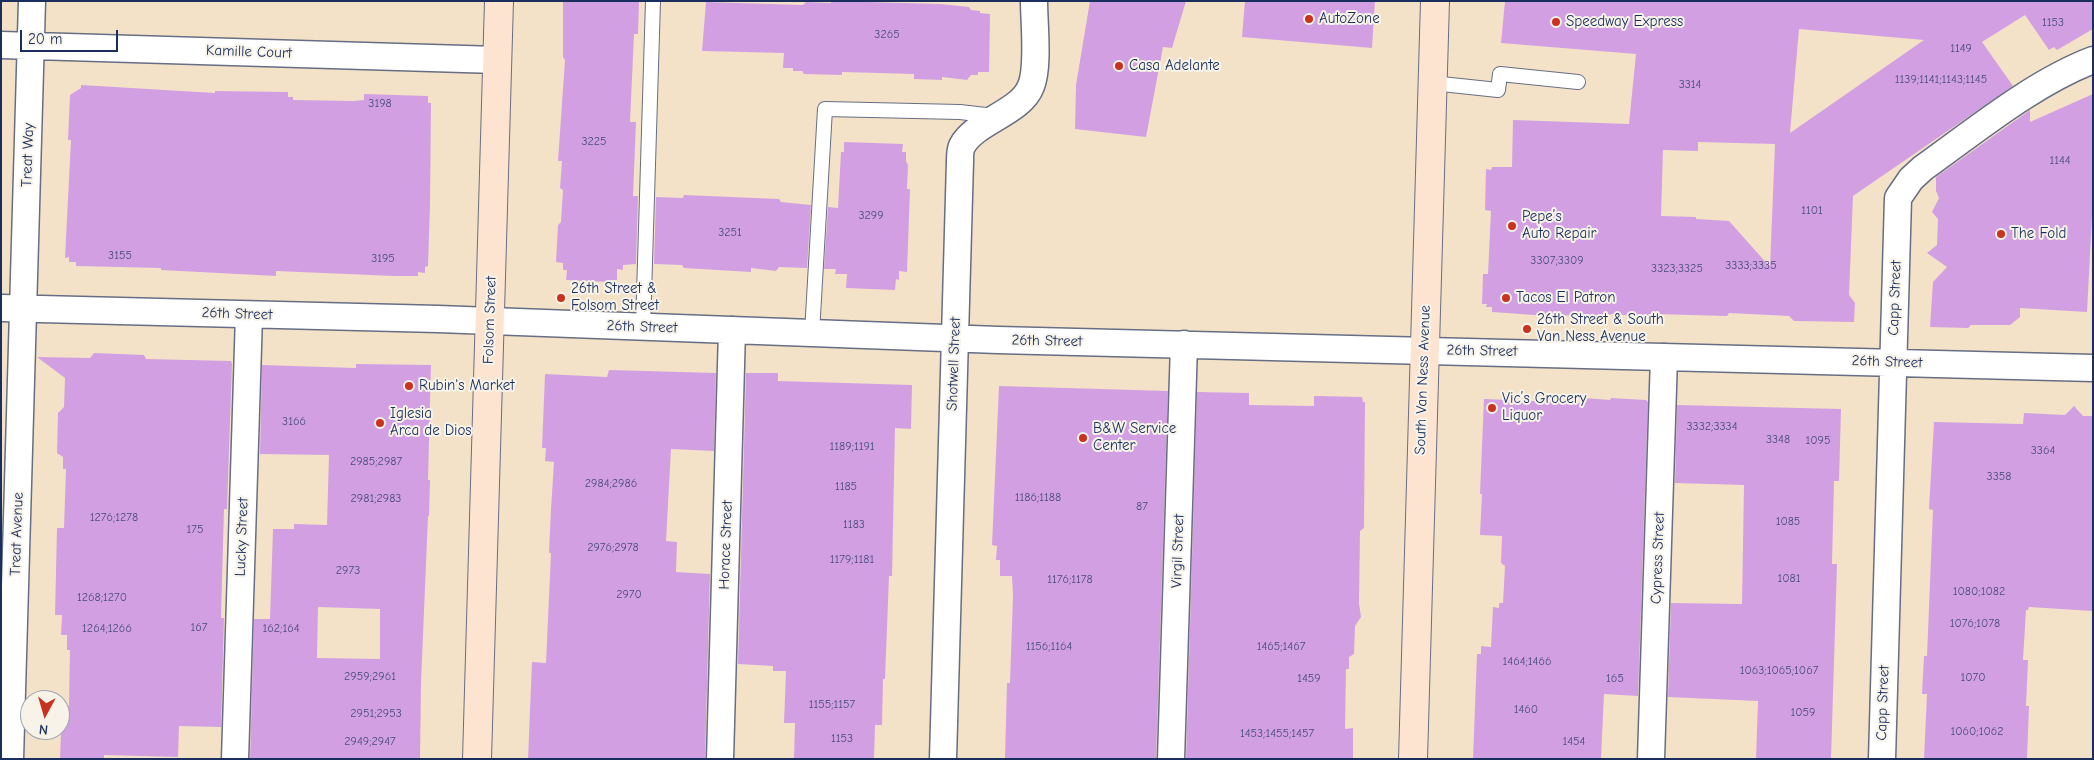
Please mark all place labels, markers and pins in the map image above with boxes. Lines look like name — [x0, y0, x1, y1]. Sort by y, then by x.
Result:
place label: AutoZone — [1319, 10, 1380, 28]
marker: AutoZone — [1303, 13, 1315, 25]
place label: Speedway Express — [1566, 13, 1683, 31]
marker: Speedway Express — [1550, 16, 1562, 28]
place label: Casa Adelante — [1129, 57, 1220, 75]
marker: Casa Adelante — [1113, 60, 1125, 72]
place label: Pepe’s Auto Repair — [1522, 208, 1597, 243]
marker: Pepe’s Auto Repair — [1506, 220, 1518, 232]
place label: The Fold — [2011, 225, 2066, 243]
marker: The Fold — [1995, 228, 2007, 240]
place label: 26th Street & Folsom Street — [571, 280, 659, 315]
place label: Tacos El Patron — [1516, 289, 1616, 307]
marker: 26th Street & Folsom Street — [555, 292, 567, 304]
marker: Tacos El Patron — [1500, 292, 1512, 304]
place label: 26th Street & South Van Ness Avenue — [1537, 311, 1664, 346]
marker: 26th Street & South Van Ness Avenue — [1521, 323, 1533, 335]
place label: Rubin's Market — [419, 377, 515, 395]
marker: Rubin's Market — [403, 380, 415, 392]
place label: Vic’s Grocery Liquor — [1502, 390, 1586, 425]
marker: Vic’s Grocery Liquor — [1486, 402, 1498, 414]
place label: Iglesia Arca de Dios — [390, 405, 472, 440]
marker: Iglesia Arca de Dios — [374, 417, 386, 429]
place label: B&W Service Center — [1093, 420, 1176, 455]
marker: B&W Service Center — [1077, 432, 1089, 444]

